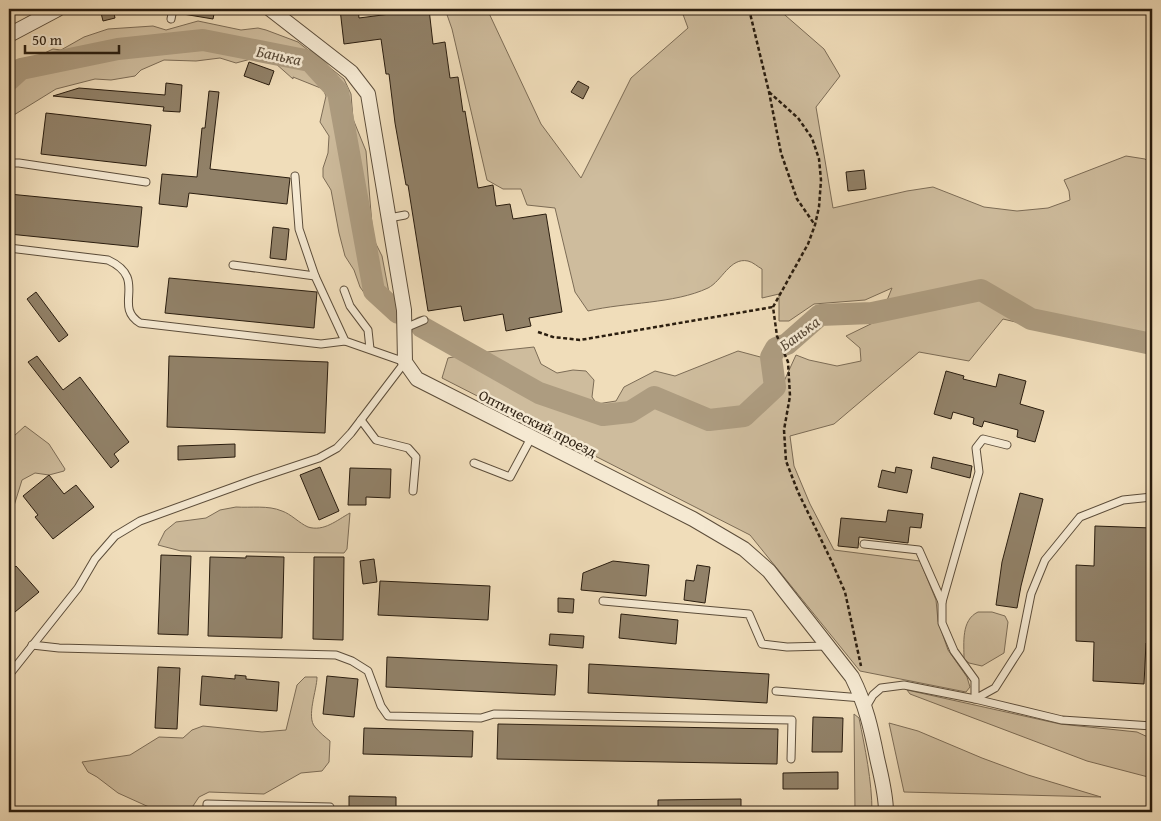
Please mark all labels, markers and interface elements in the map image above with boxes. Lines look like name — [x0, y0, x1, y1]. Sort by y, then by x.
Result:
scale bar — [25, 22, 119, 54]
text: 50 m — [32, 29, 63, 50]
water label: Банька — [254, 39, 304, 72]
water label: Банька — [774, 309, 825, 356]
street label: Оптический проезд — [475, 384, 601, 462]

